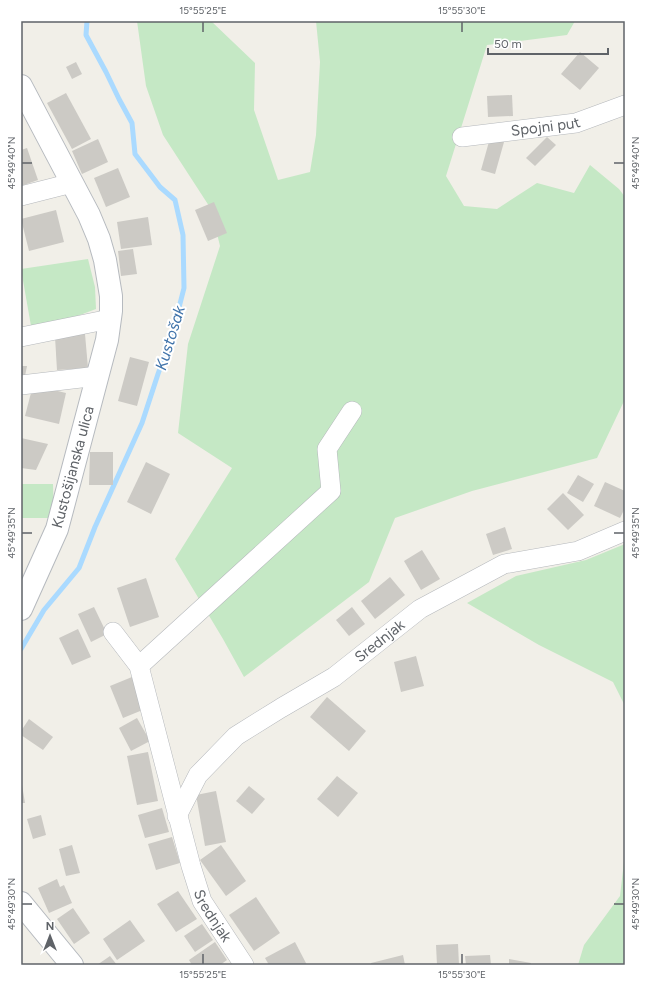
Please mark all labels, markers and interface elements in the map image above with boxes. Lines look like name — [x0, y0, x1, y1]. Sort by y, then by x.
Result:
text: 15°55'25"E — [179, 4, 227, 17]
text: 15°55'30"E — [438, 4, 486, 17]
scale bar — [488, 30, 608, 56]
text: 50 m — [494, 37, 522, 51]
street label: Spojni put — [510, 113, 583, 140]
text: 45°49'40"N — [5, 136, 18, 190]
text: 45°49'40"N — [629, 136, 642, 190]
water label: Kustošak — [151, 302, 189, 372]
street label: Kustošijanska ulica — [48, 404, 98, 530]
text: 45°49'35"N — [5, 507, 18, 559]
text: 45°49'35"N — [629, 507, 642, 559]
street label: Srednjak — [351, 615, 409, 666]
text: 45°49'30"N — [5, 878, 18, 930]
text: 45°49'30"N — [629, 878, 642, 930]
street label: Srednjak — [190, 887, 236, 946]
north arrow — [30, 916, 70, 956]
text: N — [46, 920, 54, 933]
text: 15°55'25"E — [179, 968, 227, 981]
text: 15°55'30"E — [438, 968, 486, 981]

